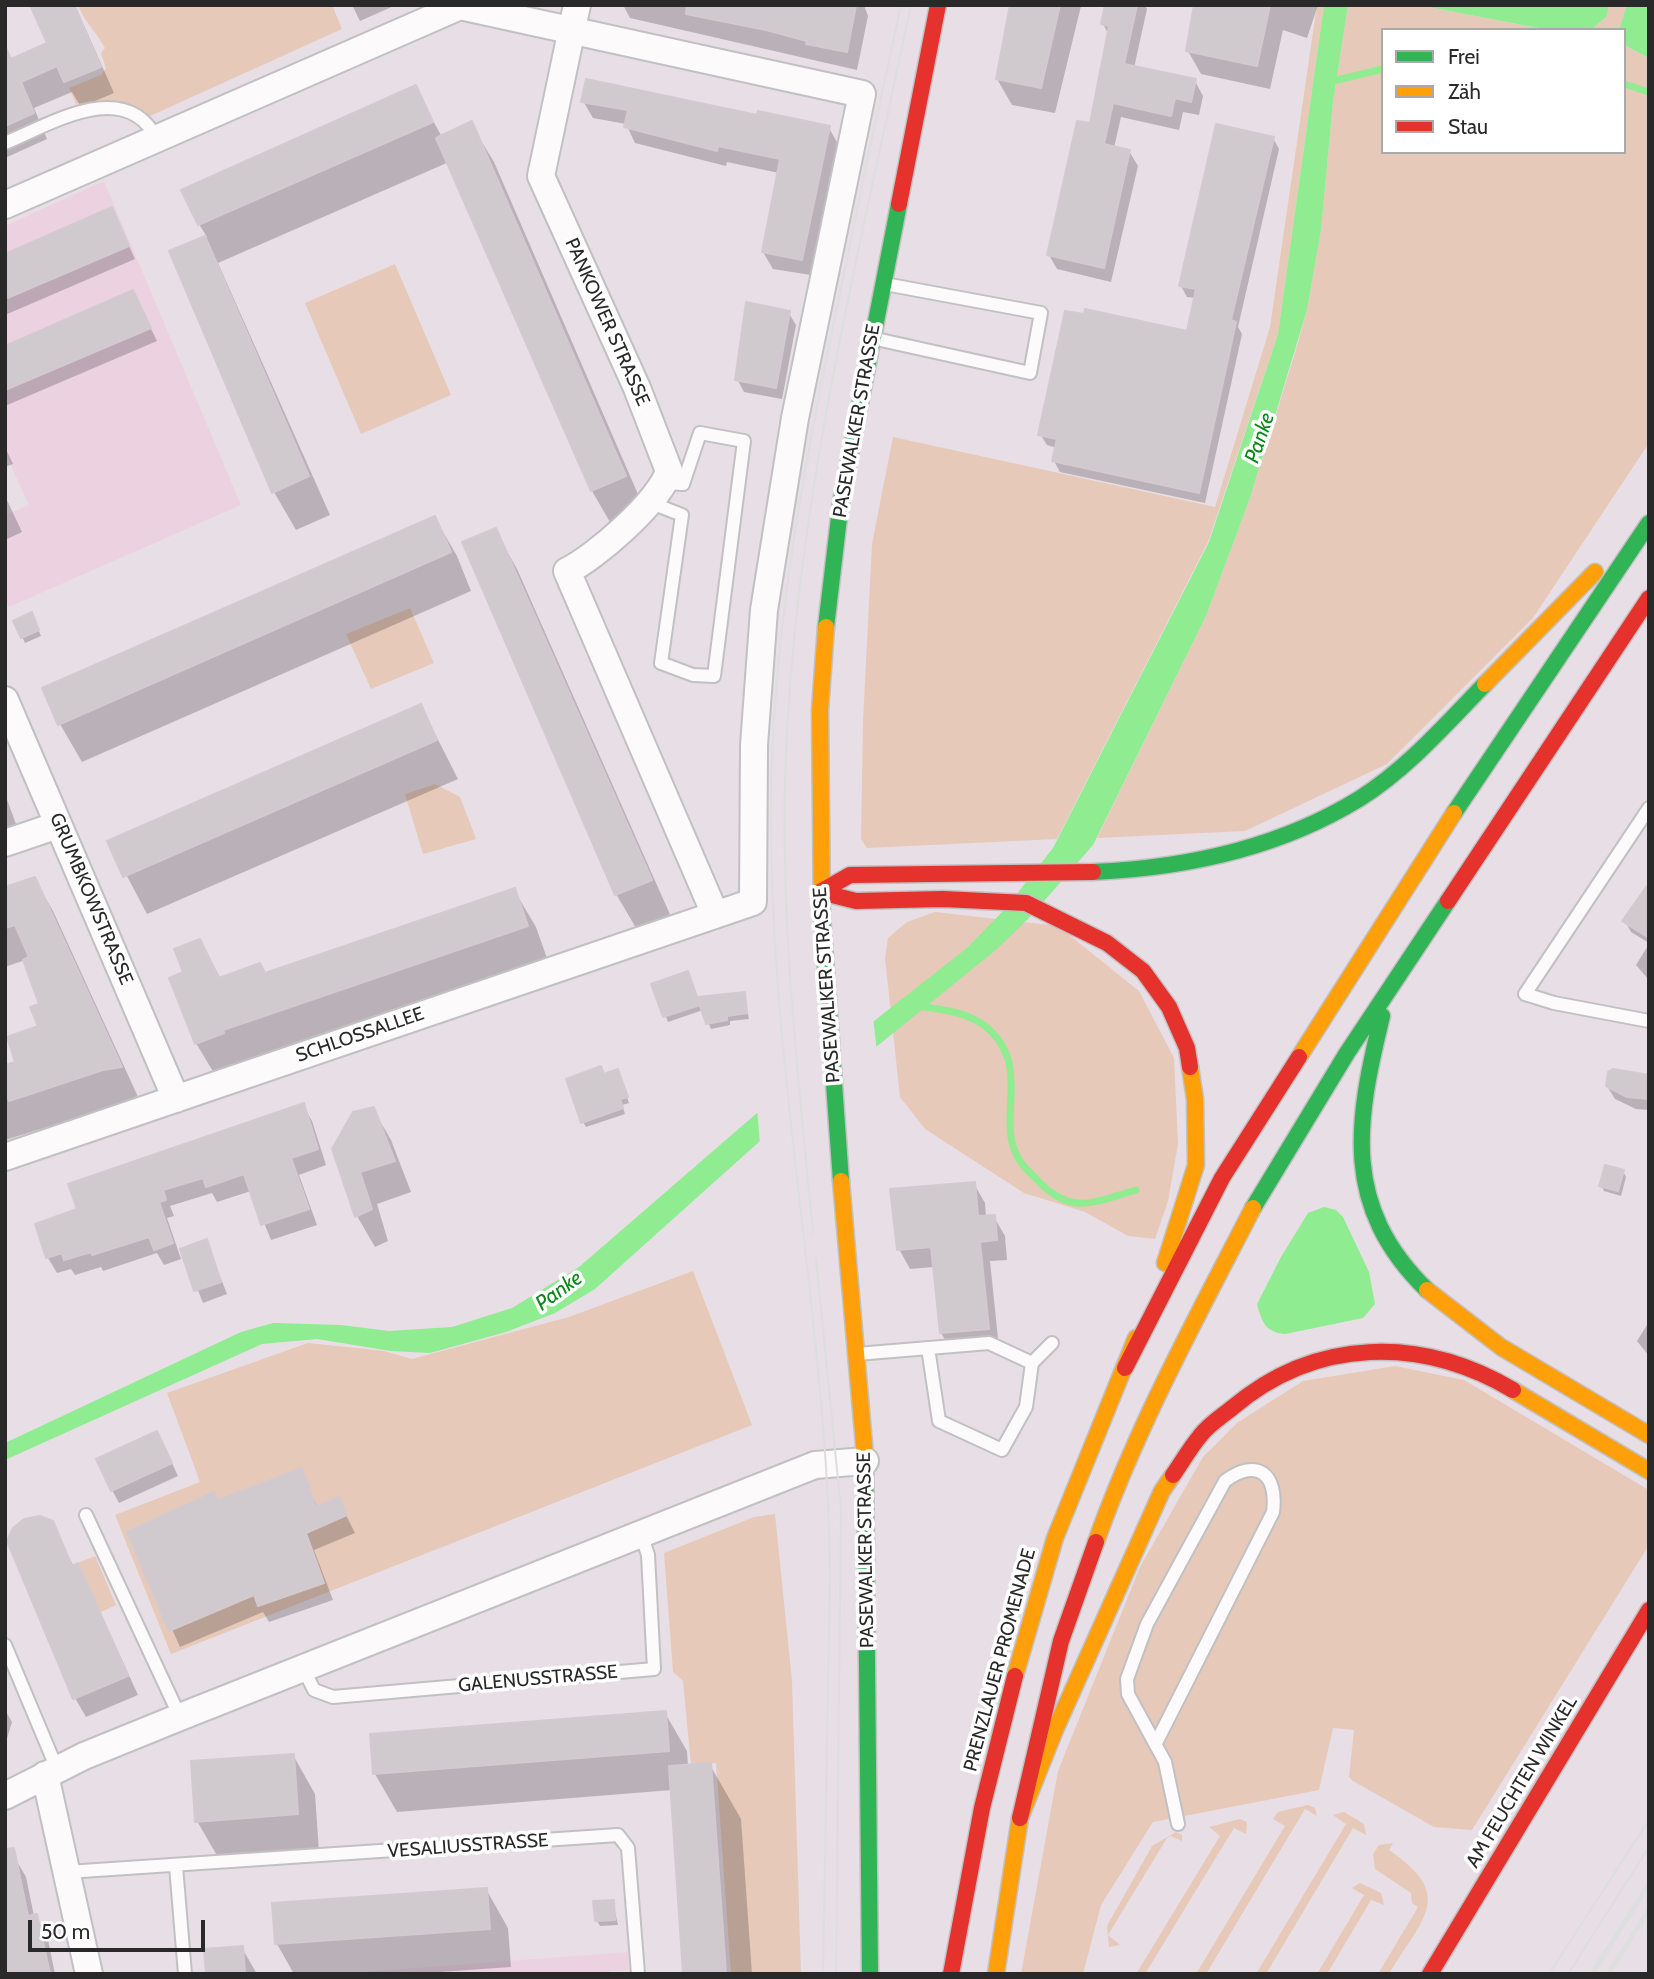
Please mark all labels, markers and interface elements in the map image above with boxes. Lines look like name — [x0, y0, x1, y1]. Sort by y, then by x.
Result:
legend — [1381, 28, 1626, 154]
text: Frei — [1448, 44, 1480, 69]
text: Zäh — [1448, 79, 1481, 104]
text: Stau — [1448, 114, 1488, 139]
street label: PANKOWER STRASSE — [560, 235, 654, 409]
street label: PASEWALKER STRASSE — [829, 322, 885, 520]
water label: Panke — [1240, 410, 1280, 466]
street label: GRUMBKOWSTRASSE — [45, 810, 137, 988]
street label: PASEWALKER STRASSE — [809, 886, 845, 1084]
street label: SCHLOSSALLEE — [293, 1002, 427, 1068]
water label: Panke — [531, 1266, 587, 1316]
street label: PASEWALKER STRASSE — [853, 1452, 879, 1648]
street label: PRENZLAUER PROMENADE — [959, 1546, 1041, 1774]
street label: GALENUSSTRASSE — [457, 1661, 619, 1697]
street label: AM FEUCHTEN WINKEL — [1462, 1692, 1582, 1872]
street label: VESALIUSSTRASSE — [387, 1829, 549, 1863]
scale bar — [32, 1906, 208, 1950]
text: 50 m — [41, 1919, 90, 1944]

